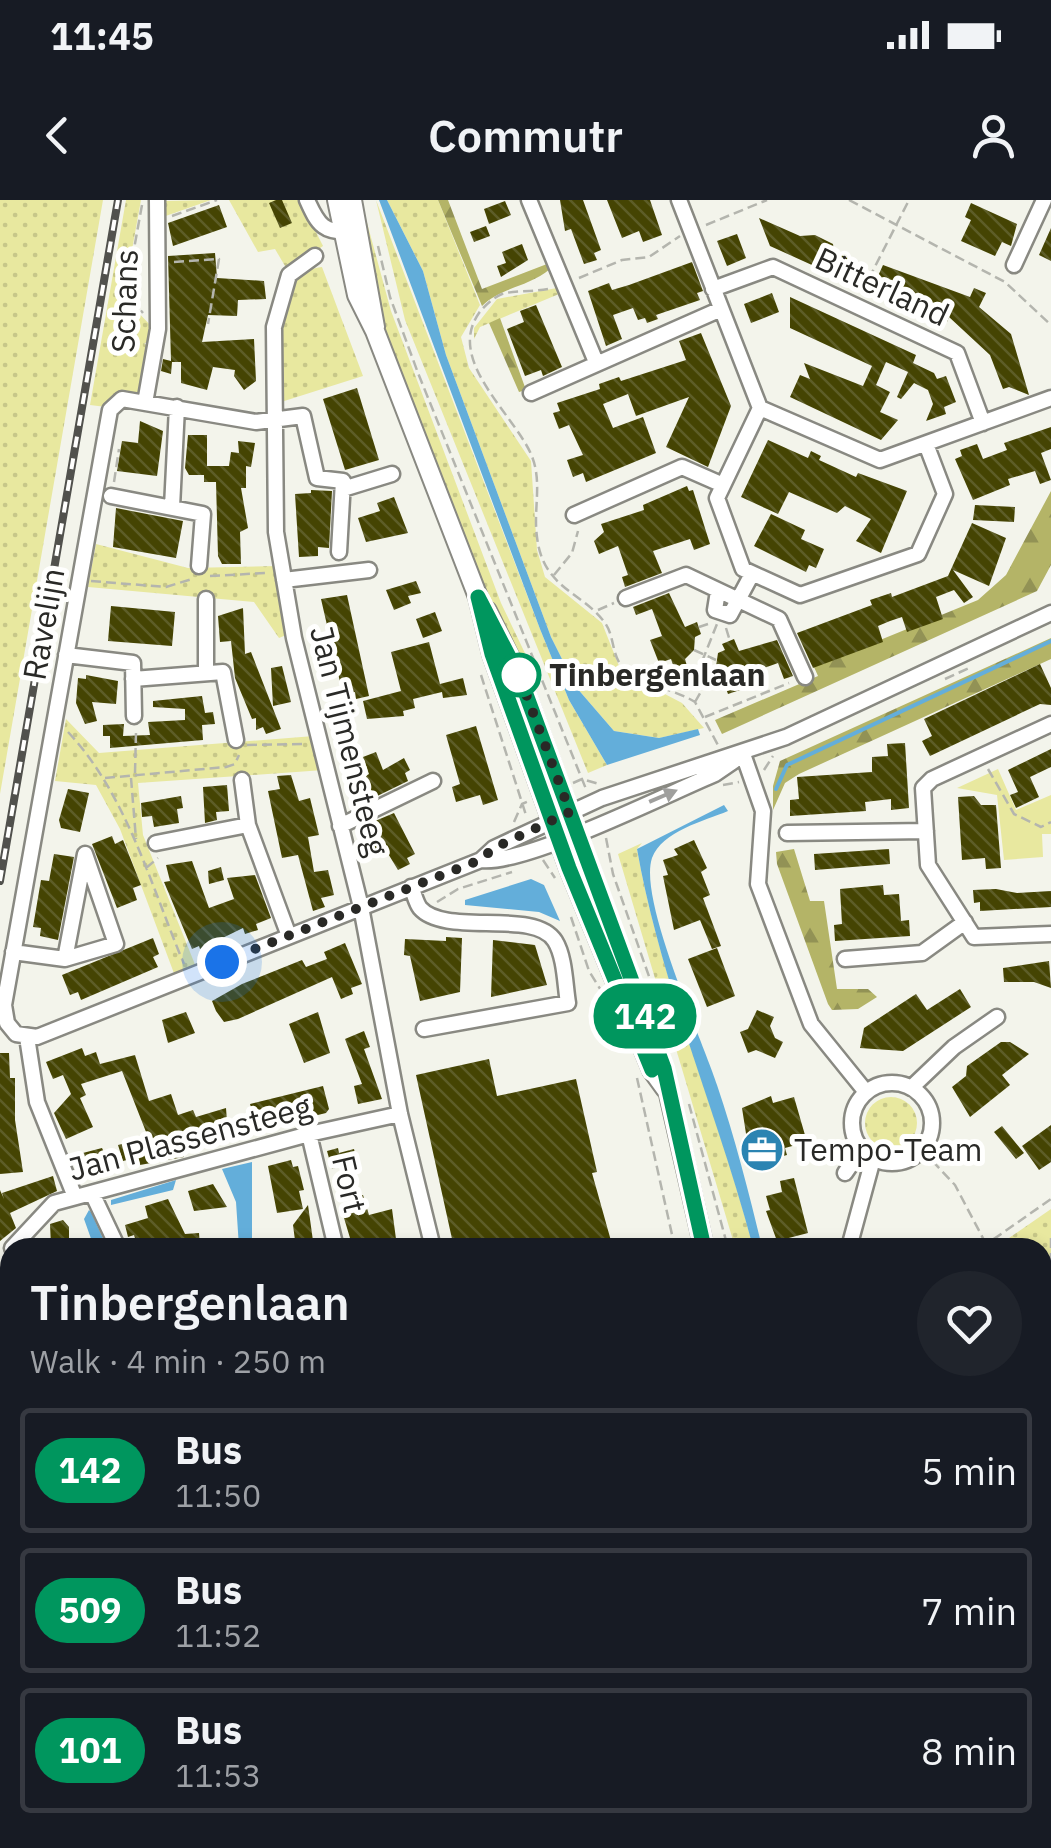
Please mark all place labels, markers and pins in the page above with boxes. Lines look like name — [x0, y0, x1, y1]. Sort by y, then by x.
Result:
place label: Tinbergenlaan — [549, 653, 766, 695]
marker: Tinbergenlaan — [498, 654, 540, 696]
office icon: Tempo-Team — [739, 1127, 785, 1173]
place label: Tempo-Team — [794, 1128, 983, 1170]

